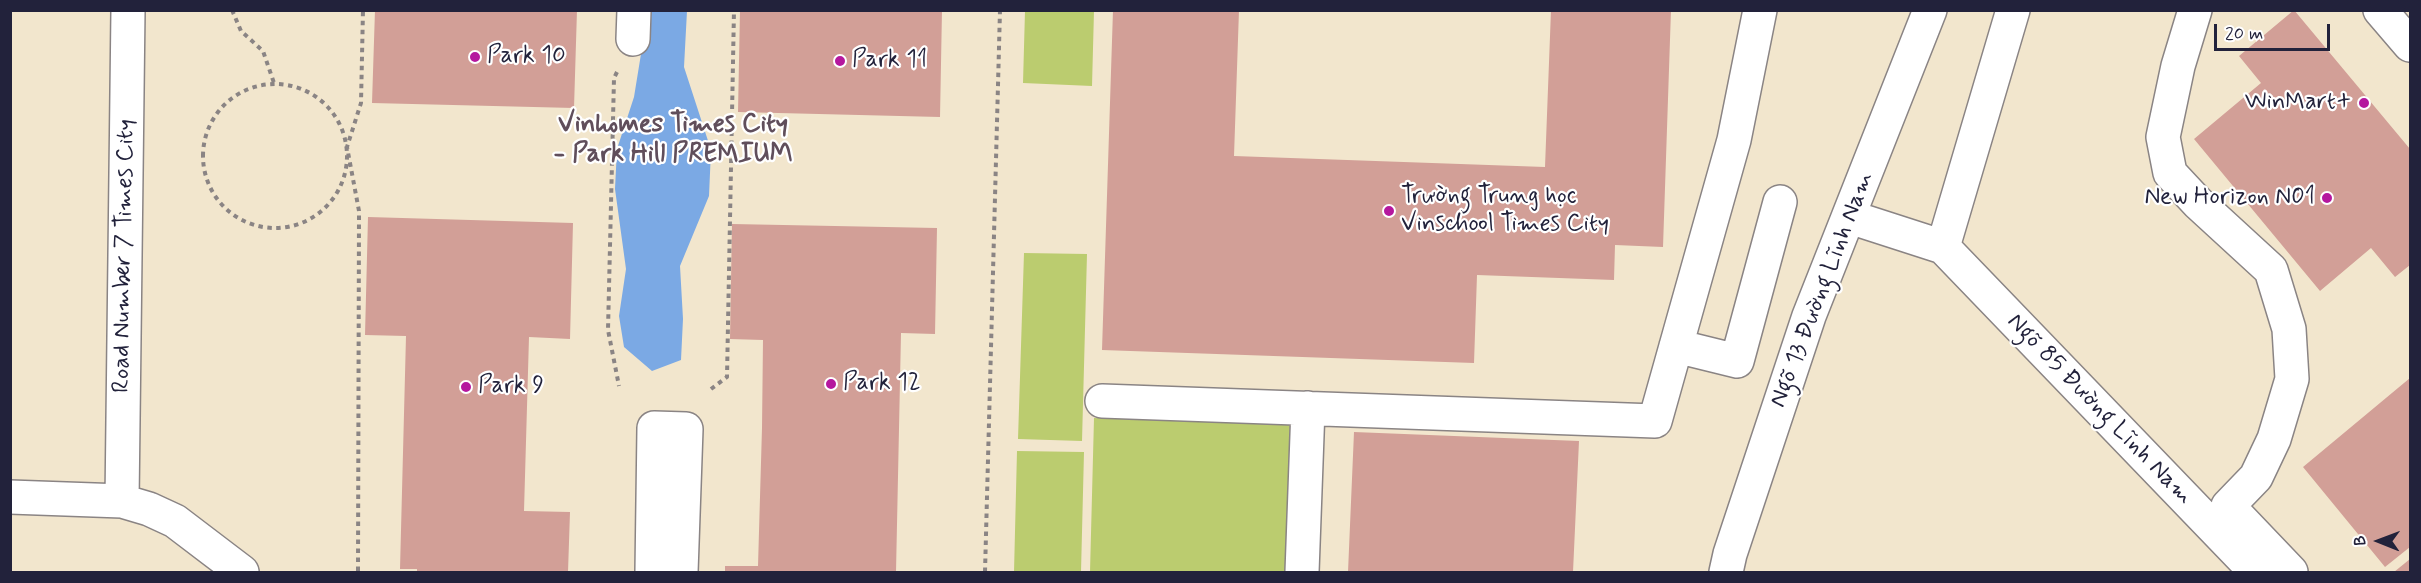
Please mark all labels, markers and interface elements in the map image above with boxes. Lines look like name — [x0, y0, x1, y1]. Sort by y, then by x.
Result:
scale bar — [2217, 12, 2332, 50]
text: 20 m — [2225, 22, 2263, 46]
place label: Park 10 — [487, 43, 566, 71]
place label: Park 11 — [852, 47, 927, 75]
marker: Park 10 — [468, 50, 482, 64]
marker: Park 11 — [833, 54, 847, 68]
place label: WinMart+ — [2245, 89, 2352, 117]
marker: WinMart+ — [2357, 96, 2371, 110]
district label: Vinhomes Times City - Park Hill PREMIUM — [553, 110, 793, 172]
street label: Road Number 7 Times City — [108, 119, 142, 393]
street label: Ngõ 13 Đường Lĩnh Nam — [1765, 168, 1881, 412]
place label: Trường Trung học Vinschool Times City — [1401, 183, 1609, 239]
place label: New Horizon N01 — [2145, 184, 2315, 212]
marker: New Horizon N01 — [2320, 191, 2334, 205]
marker: Trường Trung học Vinschool Times City — [1382, 204, 1396, 218]
street label: Ngõ 85 Đường Lĩnh Nam — [2000, 308, 2198, 512]
place label: Park 12 — [843, 370, 921, 398]
place label: Park 9 — [478, 373, 544, 401]
marker: Park 12 — [824, 377, 838, 391]
marker: Park 9 — [459, 380, 473, 394]
north arrow — [2349, 511, 2409, 571]
text: B — [2350, 535, 2371, 546]

